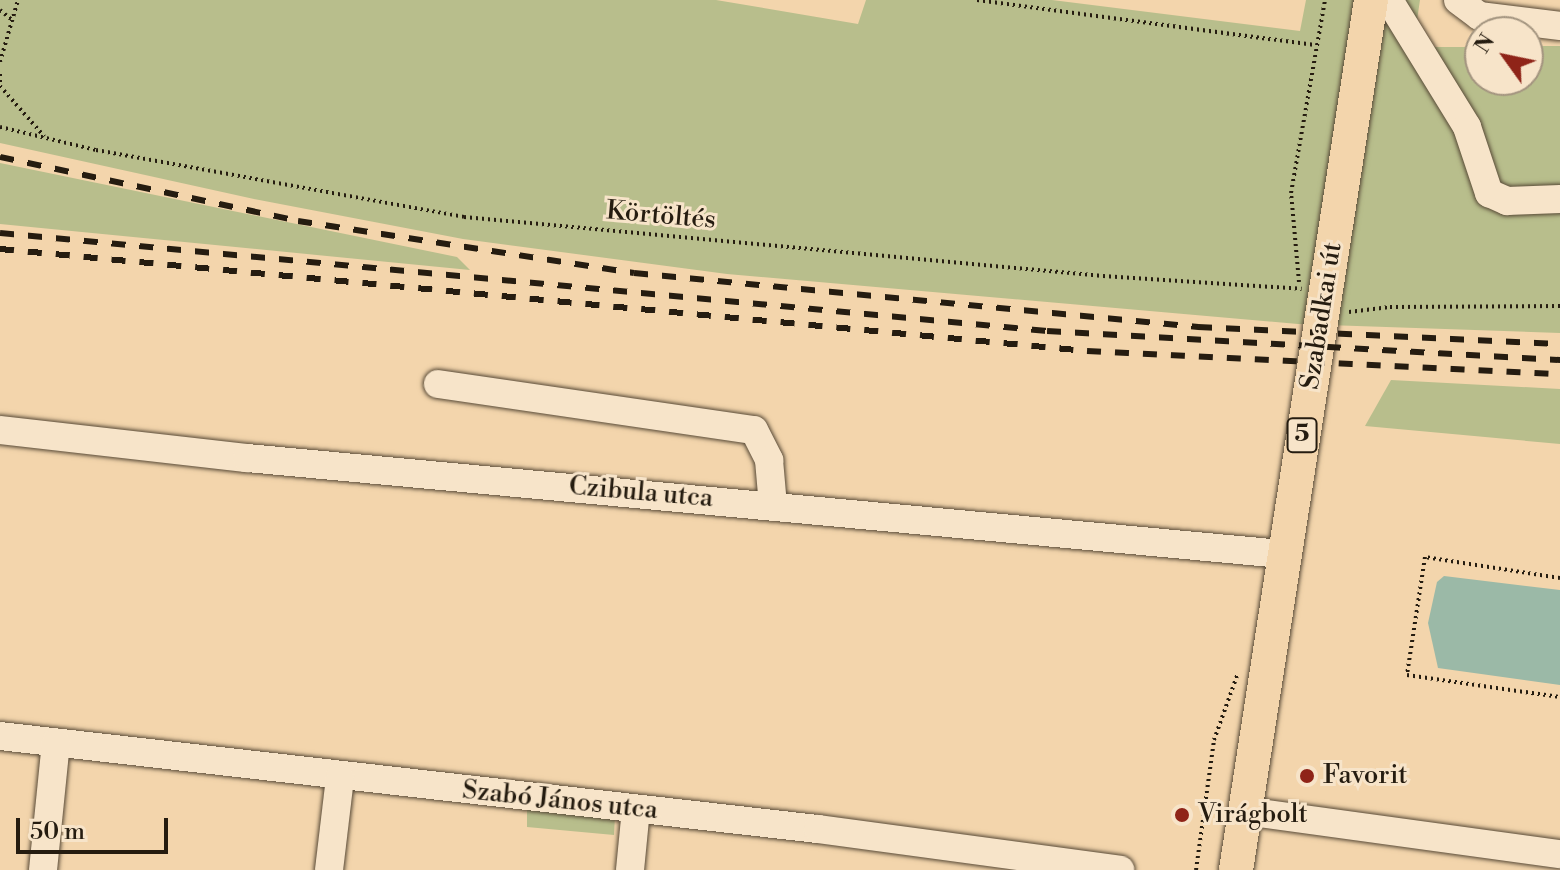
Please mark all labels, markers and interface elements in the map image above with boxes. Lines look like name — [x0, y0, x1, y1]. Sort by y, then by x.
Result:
north arrow — [1464, 16, 1544, 96]
text: N — [1469, 29, 1501, 58]
street label: Körtöltés — [605, 196, 717, 236]
street label: Szabadkai út — [1295, 240, 1349, 392]
road number: 5 — [1286, 415, 1318, 455]
street label: Czibula utca — [568, 471, 714, 515]
place label: Favorit — [1323, 760, 1408, 792]
marker: Favorit — [1298, 767, 1316, 785]
street label: Szabó János utca — [461, 775, 659, 827]
place label: Virágbolt — [1198, 799, 1308, 831]
scale bar — [20, 802, 172, 852]
marker: Virágbolt — [1173, 806, 1191, 824]
text: 50 m — [30, 817, 85, 847]

